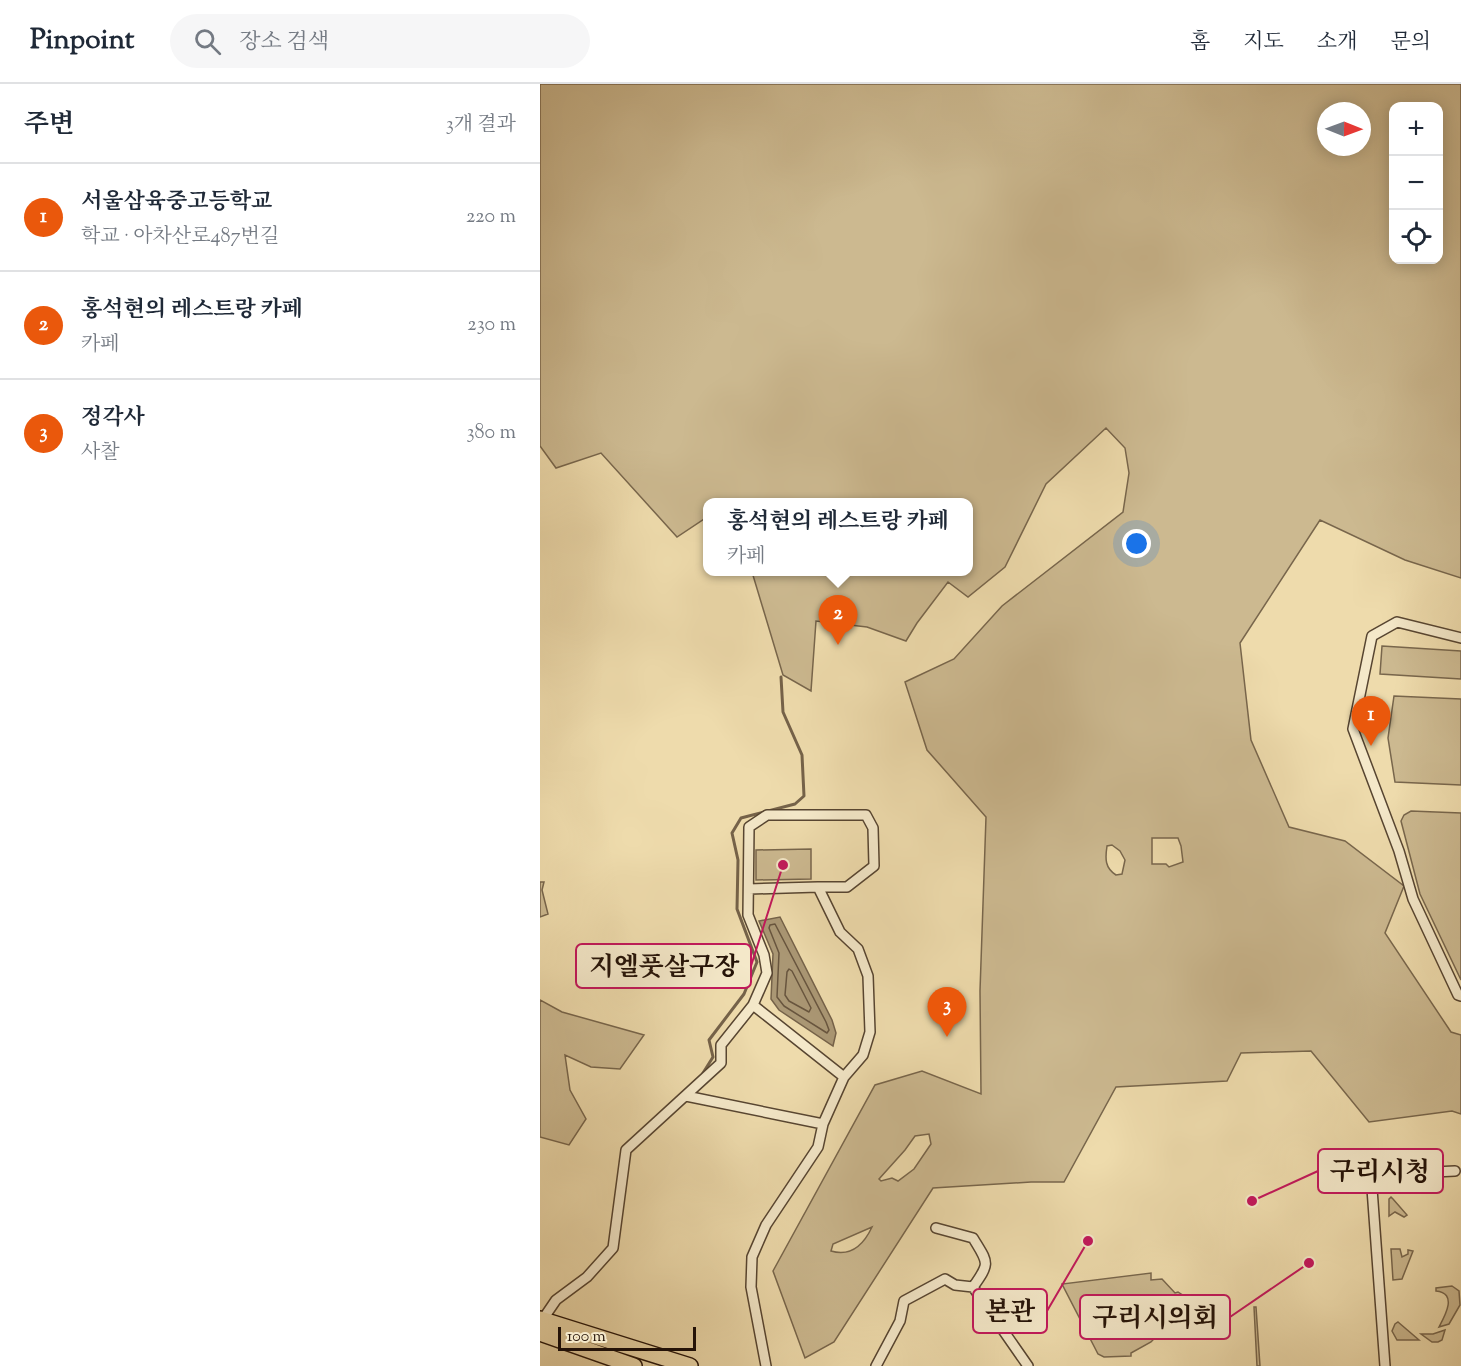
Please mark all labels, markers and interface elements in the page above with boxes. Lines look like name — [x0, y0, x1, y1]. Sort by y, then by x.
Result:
search box — [170, 14, 590, 68]
text: Pinpoint — [30, 21, 134, 61]
icon: search — [191, 25, 224, 58]
text: 장소 검색 — [239, 27, 329, 59]
text: 홈 — [1190, 28, 1210, 58]
text: 지도 — [1243, 28, 1284, 58]
text: 소개 — [1317, 28, 1357, 58]
text: 문의 — [1390, 28, 1431, 58]
north arrow — [1317, 102, 1371, 156]
map controls — [1389, 102, 1443, 264]
button: + — [1389, 102, 1443, 156]
text: 주변 — [24, 107, 74, 144]
text: 3개 결과 — [446, 111, 516, 140]
button: − — [1389, 156, 1443, 210]
text: 서울삼육중고등학교 — [81, 187, 272, 219]
text: 1 — [40, 203, 47, 232]
text: 220 m — [466, 203, 516, 232]
button: locate — [1389, 210, 1443, 264]
text: 학교 · 아차산로487번길 — [81, 223, 279, 252]
text: 홍석현의 레스트랑 카페 — [81, 295, 303, 327]
text: 2 — [39, 311, 48, 340]
text: 230 m — [467, 311, 516, 340]
text: 카페 — [81, 331, 120, 360]
text: 정각사 — [81, 403, 145, 435]
text: 3 — [39, 419, 48, 448]
text: 380 m — [467, 419, 516, 448]
text: 사찰 — [81, 439, 120, 468]
popup — [703, 498, 973, 576]
text: 홍석현의 레스트랑 카페 — [727, 507, 949, 539]
your location — [1122, 529, 1151, 558]
text: 카페 — [727, 543, 766, 572]
pin: 2 — [818, 596, 858, 645]
pin: 1 — [1352, 696, 1390, 746]
callout: 지엘풋살구장 — [576, 944, 751, 988]
text: 지엘풋살구장 — [589, 950, 740, 987]
pin: 3 — [928, 988, 966, 1037]
callout: 구리시청 — [1318, 1149, 1443, 1193]
text: 구리시청 — [1330, 1155, 1430, 1192]
callout: 본관 — [973, 1289, 1047, 1333]
text: 본관 — [985, 1295, 1036, 1332]
callout: 구리시의회 — [1080, 1295, 1230, 1339]
text: 구리시의회 — [1092, 1301, 1218, 1338]
scale bar — [558, 1324, 696, 1352]
text: 100 m — [567, 1326, 606, 1349]

